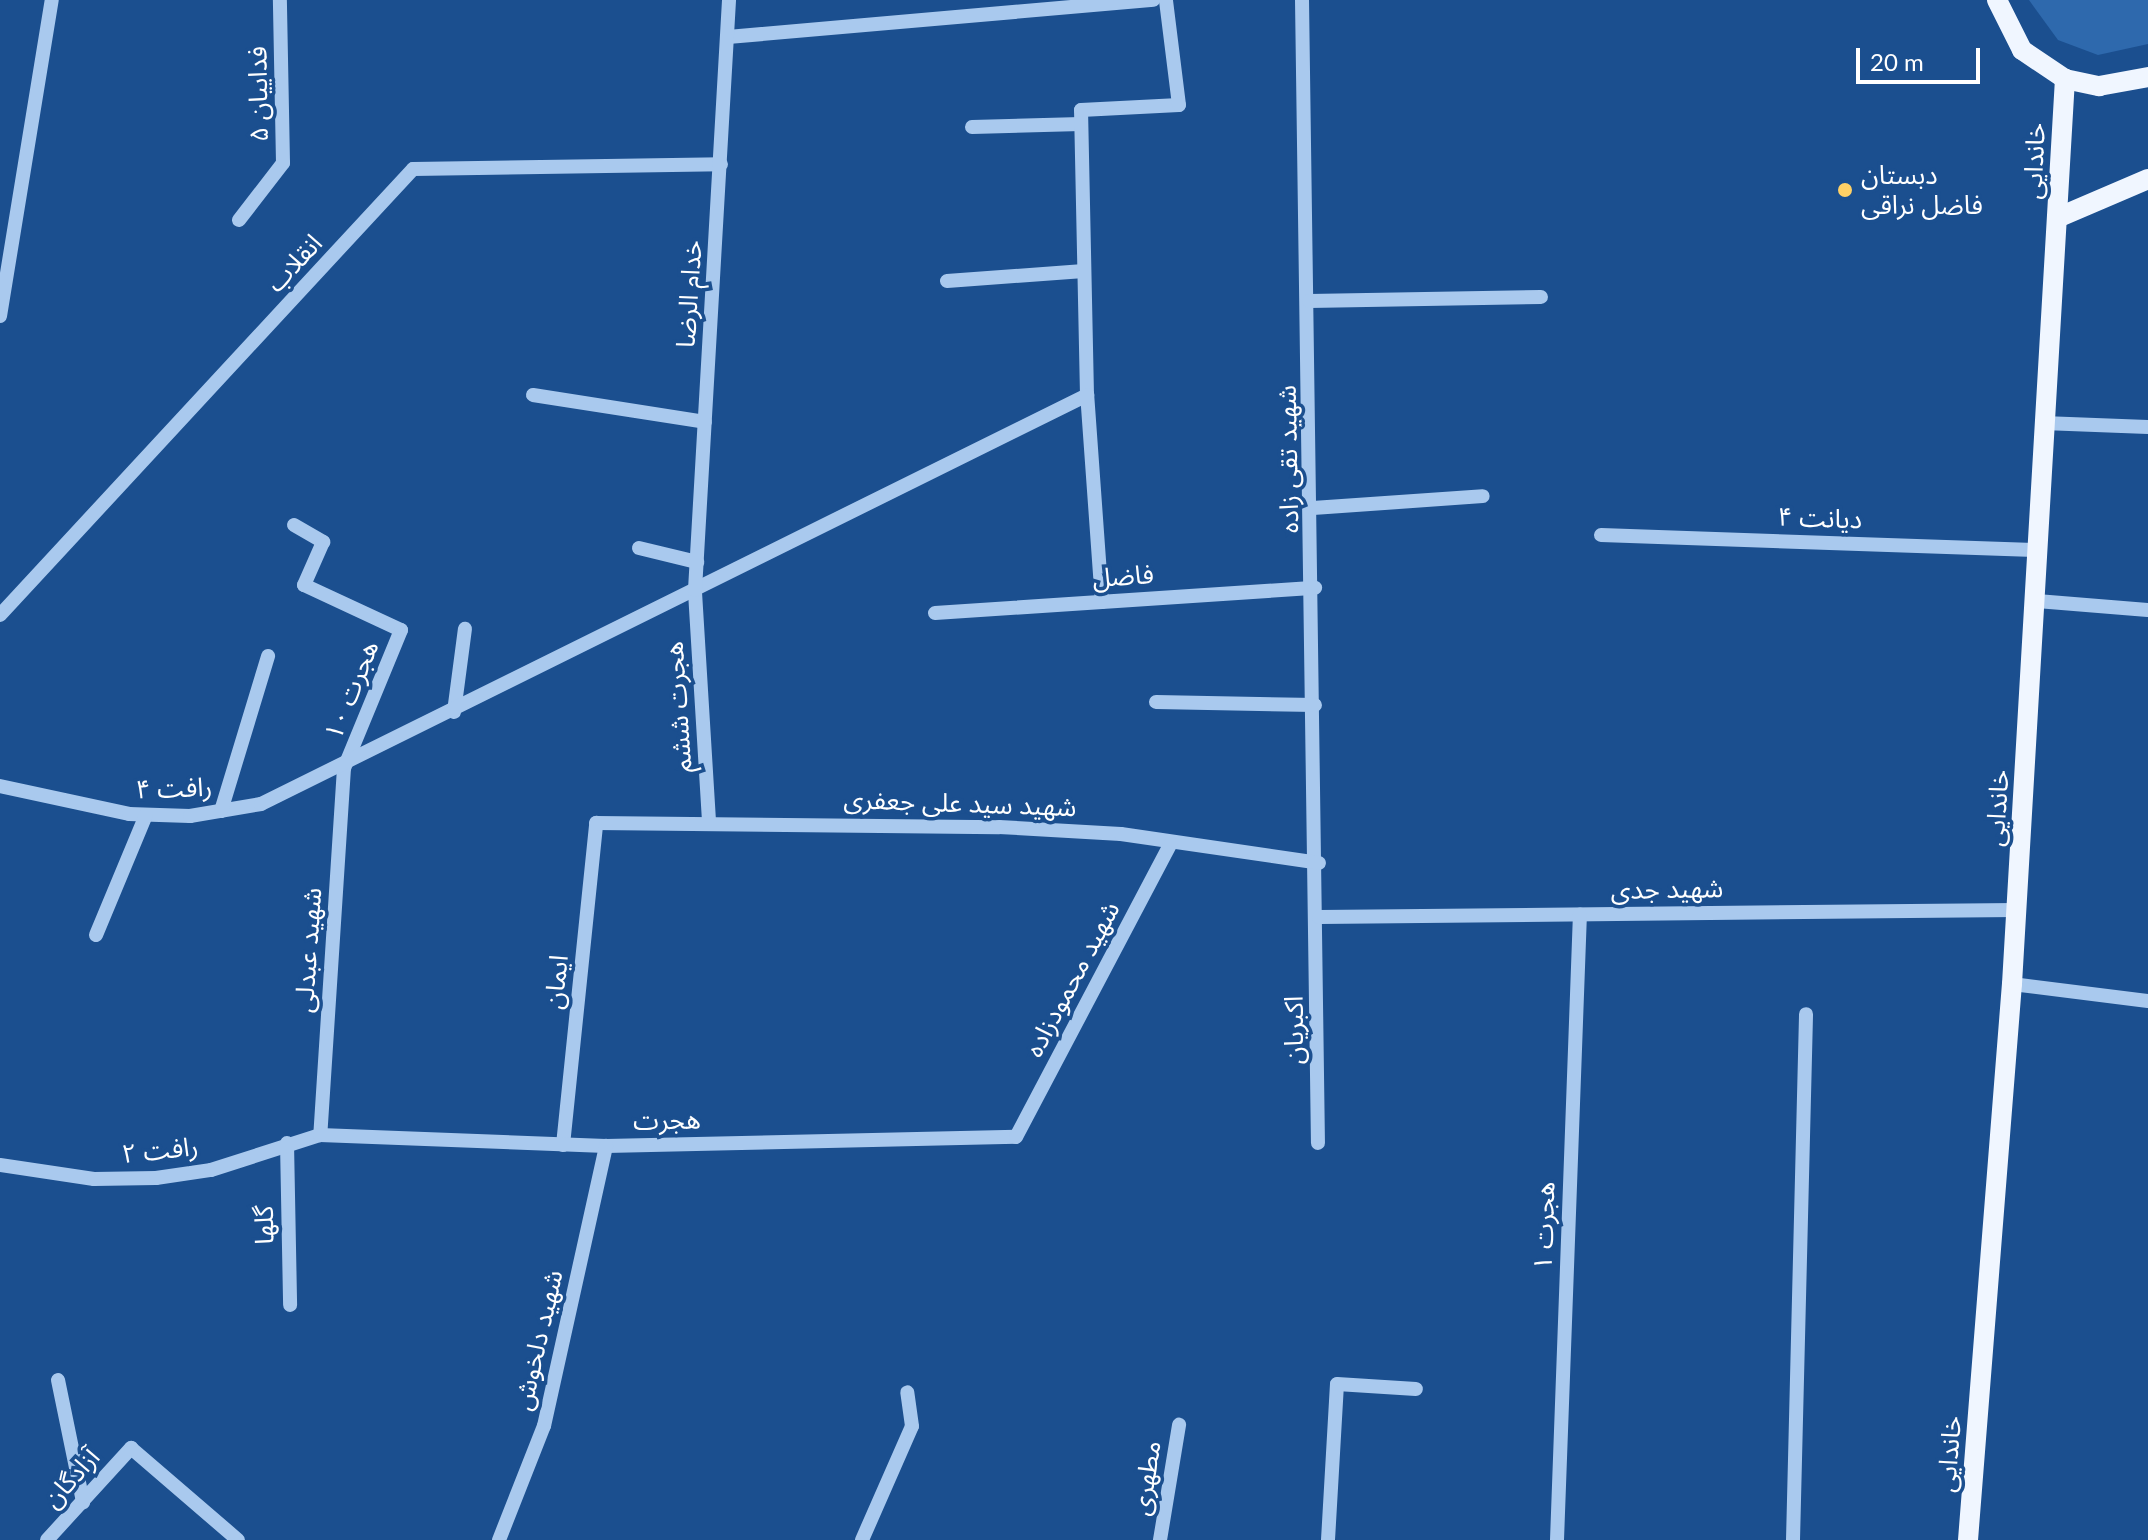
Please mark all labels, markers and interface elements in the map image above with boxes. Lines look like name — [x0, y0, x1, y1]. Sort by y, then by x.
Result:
scale bar — [1860, 32, 1984, 82]
street label: فداییان ۵ — [242, 46, 274, 142]
text: 20 m — [1870, 47, 1924, 76]
street label: خاندایی — [2016, 122, 2052, 200]
place label: دبستان فاضل نراقی — [1861, 159, 1983, 220]
marker: دبستان فاضل نراقی — [1836, 181, 1854, 199]
street label: انقلاب — [260, 228, 328, 298]
street label: خدام الرضا — [670, 239, 708, 349]
street label: شهید تقی زاده — [1271, 385, 1305, 533]
street label: دیانت ۴ — [1777, 501, 1863, 535]
street label: فاضل — [1091, 558, 1155, 594]
street label: هجرت ۱۰ — [317, 636, 385, 744]
street label: هجرت ششم — [658, 640, 698, 774]
street label: خاندایی — [1979, 769, 2015, 847]
street label: رافت ۴ — [135, 771, 213, 805]
street label: شهید سید علی جعفری — [843, 783, 1077, 823]
street label: شهید جدی — [1610, 872, 1724, 906]
street label: شهید عبدلی — [288, 886, 328, 1014]
street label: شهید محمودزاده — [1018, 896, 1126, 1062]
street label: ایمان — [538, 953, 574, 1011]
street label: اکبریان — [1278, 996, 1310, 1064]
street label: هجرت — [633, 1104, 701, 1136]
street label: رافت ۲ — [120, 1130, 200, 1170]
street label: هجرت ۱ — [1527, 1181, 1561, 1271]
street label: گلها — [248, 1205, 280, 1245]
street label: شهید دلخوش — [507, 1267, 569, 1413]
street label: خاندایی — [1930, 1414, 1968, 1494]
street label: مطهری — [1125, 1438, 1167, 1518]
street label: آزادگان — [36, 1442, 106, 1514]

